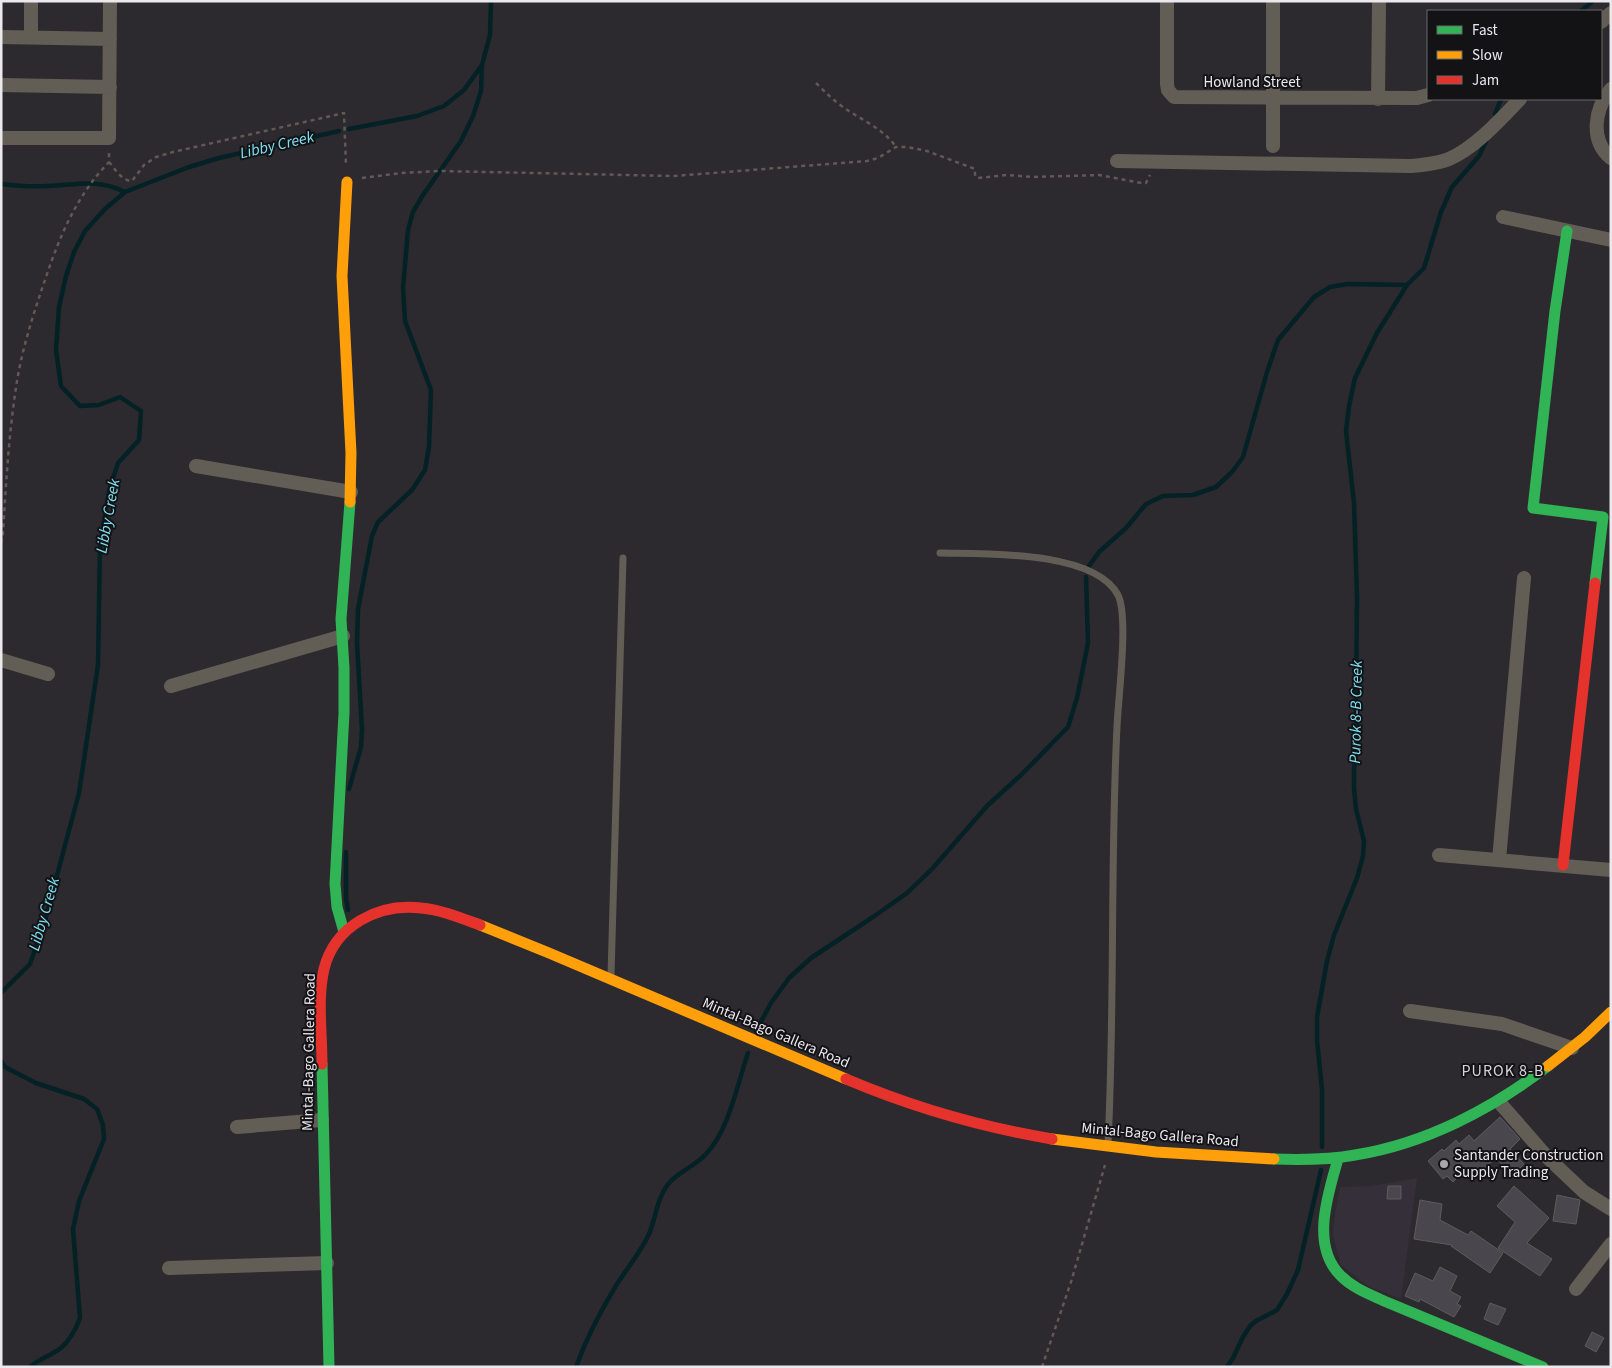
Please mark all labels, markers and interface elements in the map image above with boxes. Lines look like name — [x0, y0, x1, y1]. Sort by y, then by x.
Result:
legend — [1427, 10, 1602, 100]
text: Fast — [1472, 20, 1498, 41]
text: Slow — [1472, 45, 1503, 66]
text: Jam — [1472, 70, 1499, 91]
street label: Howland Street — [1203, 72, 1301, 93]
water label: Libby Creek — [238, 126, 317, 164]
water label: Libby Creek — [91, 476, 125, 555]
water label: Purok 8-B Creek — [1344, 660, 1368, 764]
water label: Libby Creek — [23, 874, 65, 953]
street label: Mintal-Bago Gallera Road — [297, 973, 321, 1131]
street label: Mintal-Bago Gallera Road — [699, 992, 853, 1074]
district label: PUROK 8-B — [1462, 1060, 1544, 1082]
street label: Mintal-Bago Gallera Road — [1080, 1118, 1240, 1152]
place label: Santander Construction Supply Trading — [1454, 1145, 1603, 1183]
marker: Santander Construction Supply Trading — [1438, 1158, 1450, 1170]

